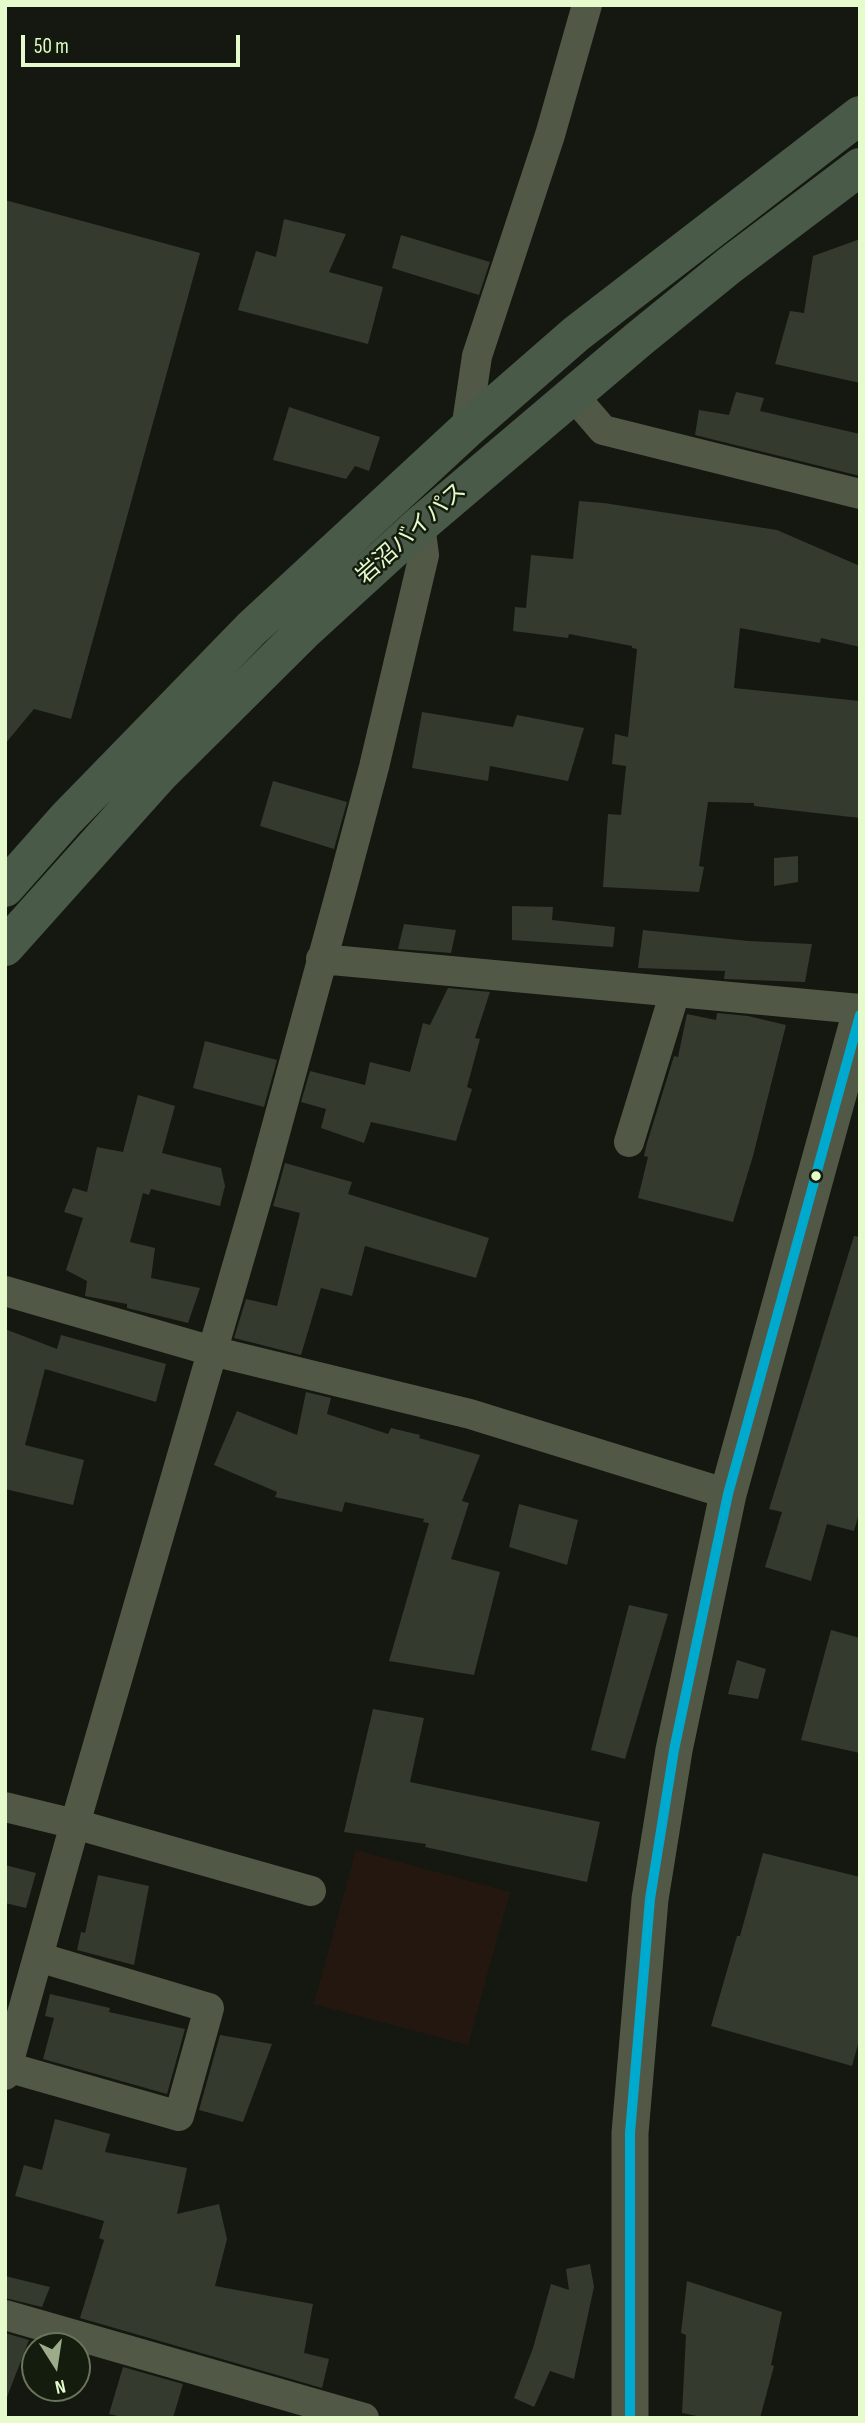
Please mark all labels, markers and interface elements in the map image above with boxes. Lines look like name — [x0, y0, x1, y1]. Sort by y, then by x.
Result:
scale bar — [24, 21, 243, 65]
text: 50 m — [34, 34, 69, 59]
street label: 岩沼バイパス — [351, 478, 473, 590]
unlabelled marker — [809, 1169, 823, 1183]
north arrow — [21, 2332, 91, 2402]
text: N — [53, 2374, 67, 2398]

